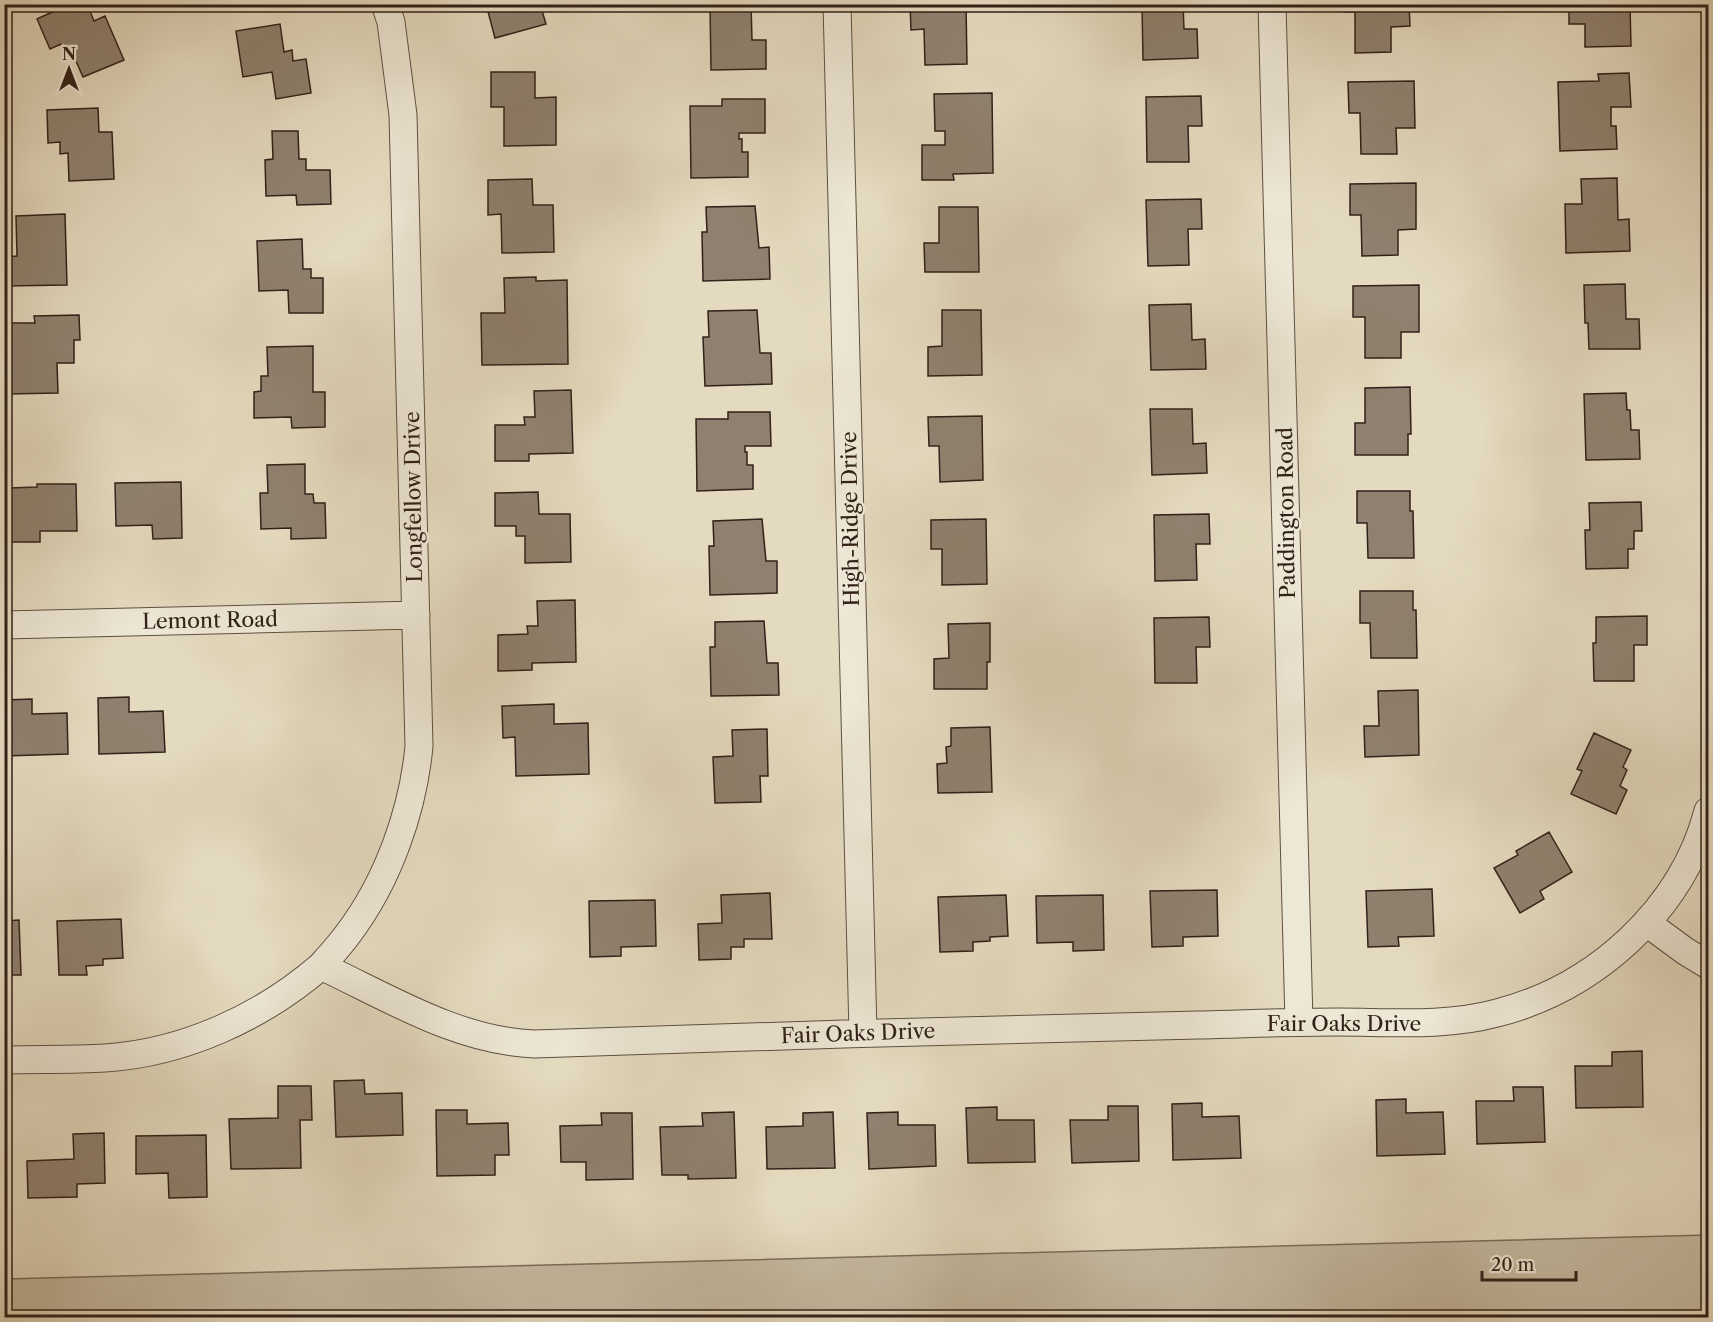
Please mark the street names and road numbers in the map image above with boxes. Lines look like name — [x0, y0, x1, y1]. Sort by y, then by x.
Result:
street label: Longfellow Drive — [399, 411, 427, 583]
street label: Paddington Road — [1272, 427, 1300, 599]
street label: High-Ridge Drive — [836, 431, 864, 607]
street label: Lemont Road — [142, 606, 278, 634]
street label: Fair Oaks Drive — [1267, 1011, 1421, 1036]
street label: Fair Oaks Drive — [780, 1018, 936, 1048]

